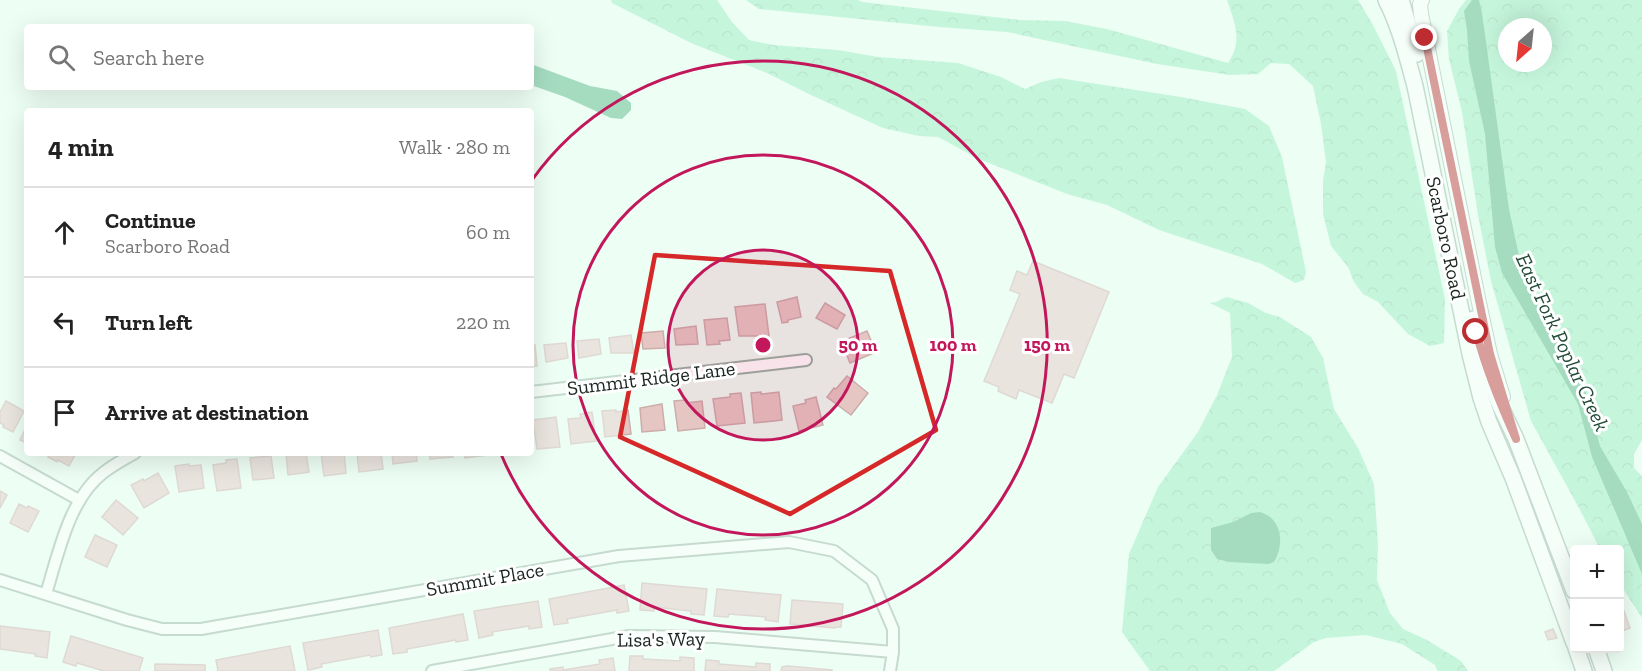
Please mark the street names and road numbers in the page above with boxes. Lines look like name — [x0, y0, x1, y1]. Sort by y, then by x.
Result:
street label: Scarboro Road — [1421, 174, 1471, 302]
street label: Summit Ridge Lane — [566, 356, 736, 400]
street label: Summit Place — [424, 557, 546, 601]
street label: Lisa's Way — [617, 626, 706, 652]

